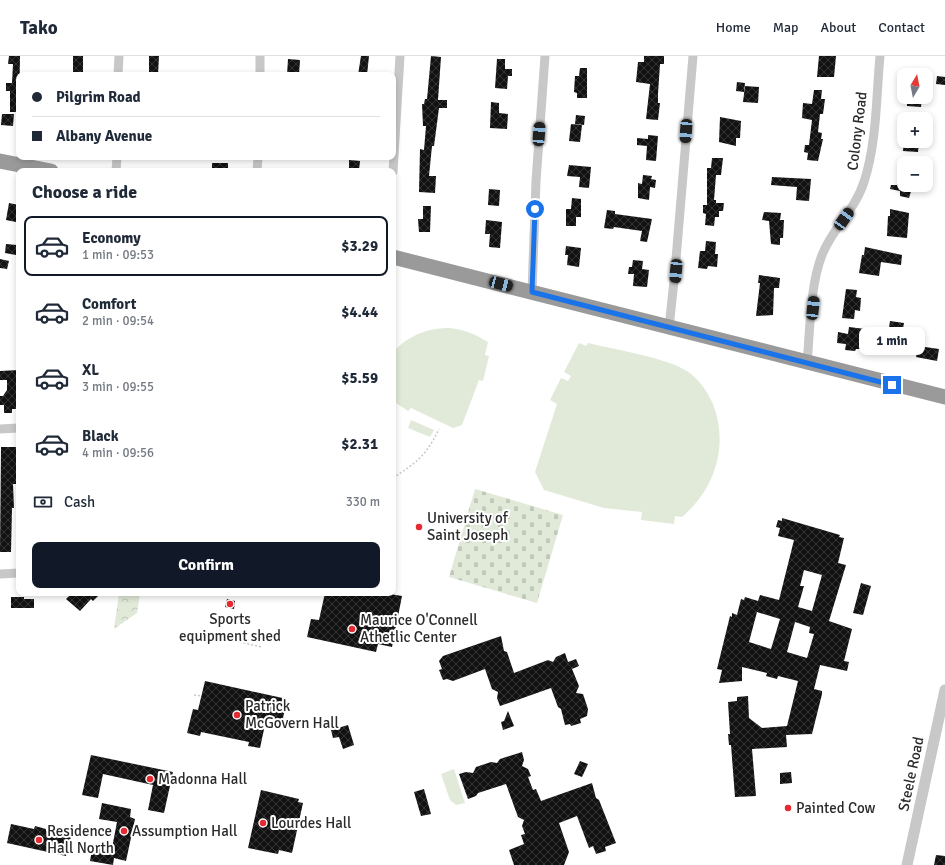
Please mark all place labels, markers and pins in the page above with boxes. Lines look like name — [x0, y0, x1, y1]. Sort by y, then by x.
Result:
place label: University of Saint Joseph — [427, 509, 509, 544]
marker: University of Saint Joseph — [414, 522, 424, 532]
marker: Sports equipment shed — [225, 599, 235, 609]
place label: Sports equipment shed — [179, 610, 281, 645]
place label: Maurice O'Connell Athetlic Center — [360, 611, 478, 646]
marker: Maurice O'Connell Athetlic Center — [347, 624, 357, 634]
place label: Patrick McGovern Hall — [245, 697, 339, 732]
marker: Patrick McGovern Hall — [232, 710, 242, 720]
place label: Madonna Hall — [158, 770, 247, 788]
marker: Madonna Hall — [145, 774, 155, 784]
place label: Painted Cow — [796, 799, 876, 817]
marker: Painted Cow — [783, 803, 793, 813]
place label: Lourdes Hall — [271, 814, 352, 832]
marker: Lourdes Hall — [258, 818, 268, 828]
place label: Residence Hall North — [47, 822, 114, 857]
place label: Assumption Hall — [132, 822, 238, 840]
marker: Assumption Hall — [119, 826, 129, 836]
marker: Residence Hall North — [34, 835, 44, 845]

